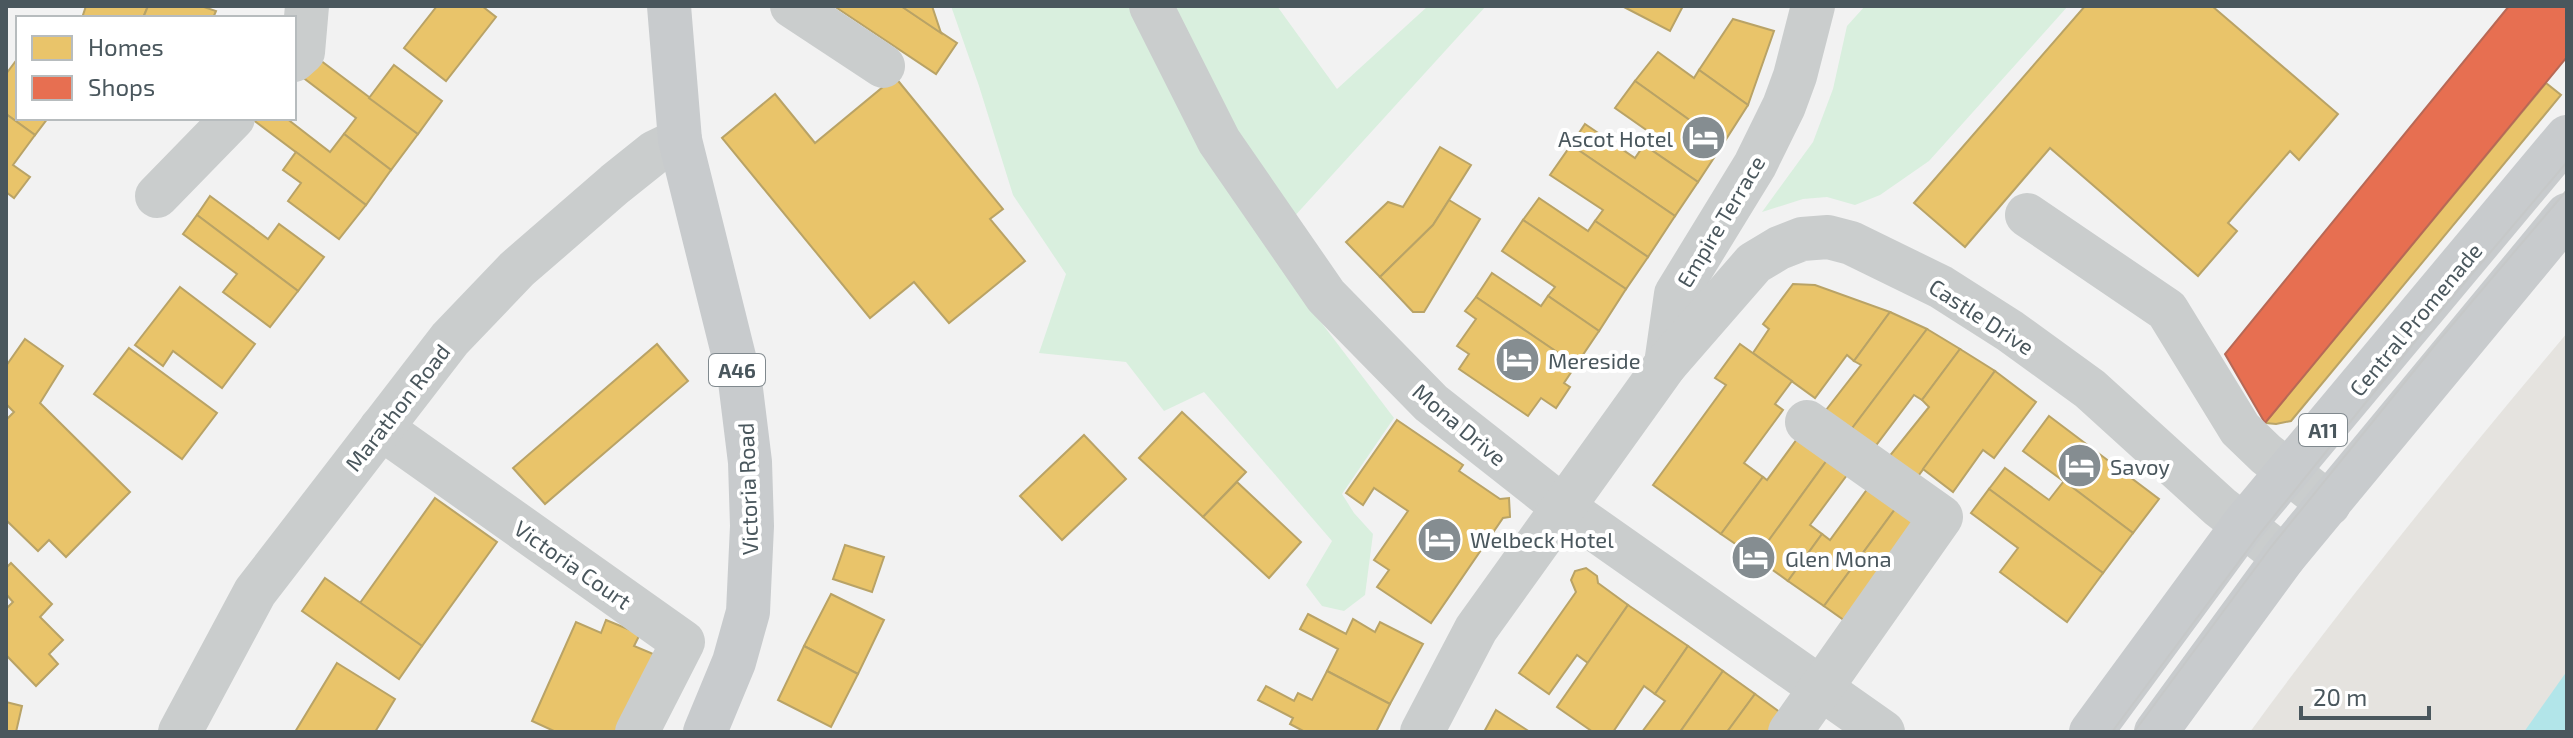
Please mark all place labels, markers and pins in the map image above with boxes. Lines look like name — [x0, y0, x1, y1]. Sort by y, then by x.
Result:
hotel icon: Ascot Hotel — [1680, 114, 1728, 162]
place label: Ascot Hotel — [1558, 125, 1673, 151]
hotel icon: Mereside — [1493, 336, 1541, 384]
place label: Mereside — [1548, 347, 1641, 373]
hotel icon: Savoy — [2055, 442, 2103, 490]
place label: Savoy — [2110, 453, 2170, 479]
hotel icon: Welbeck Hotel — [1415, 515, 1463, 563]
place label: Welbeck Hotel — [1470, 526, 1614, 552]
hotel icon: Glen Mona — [1730, 534, 1778, 582]
place label: Glen Mona — [1785, 545, 1892, 571]

